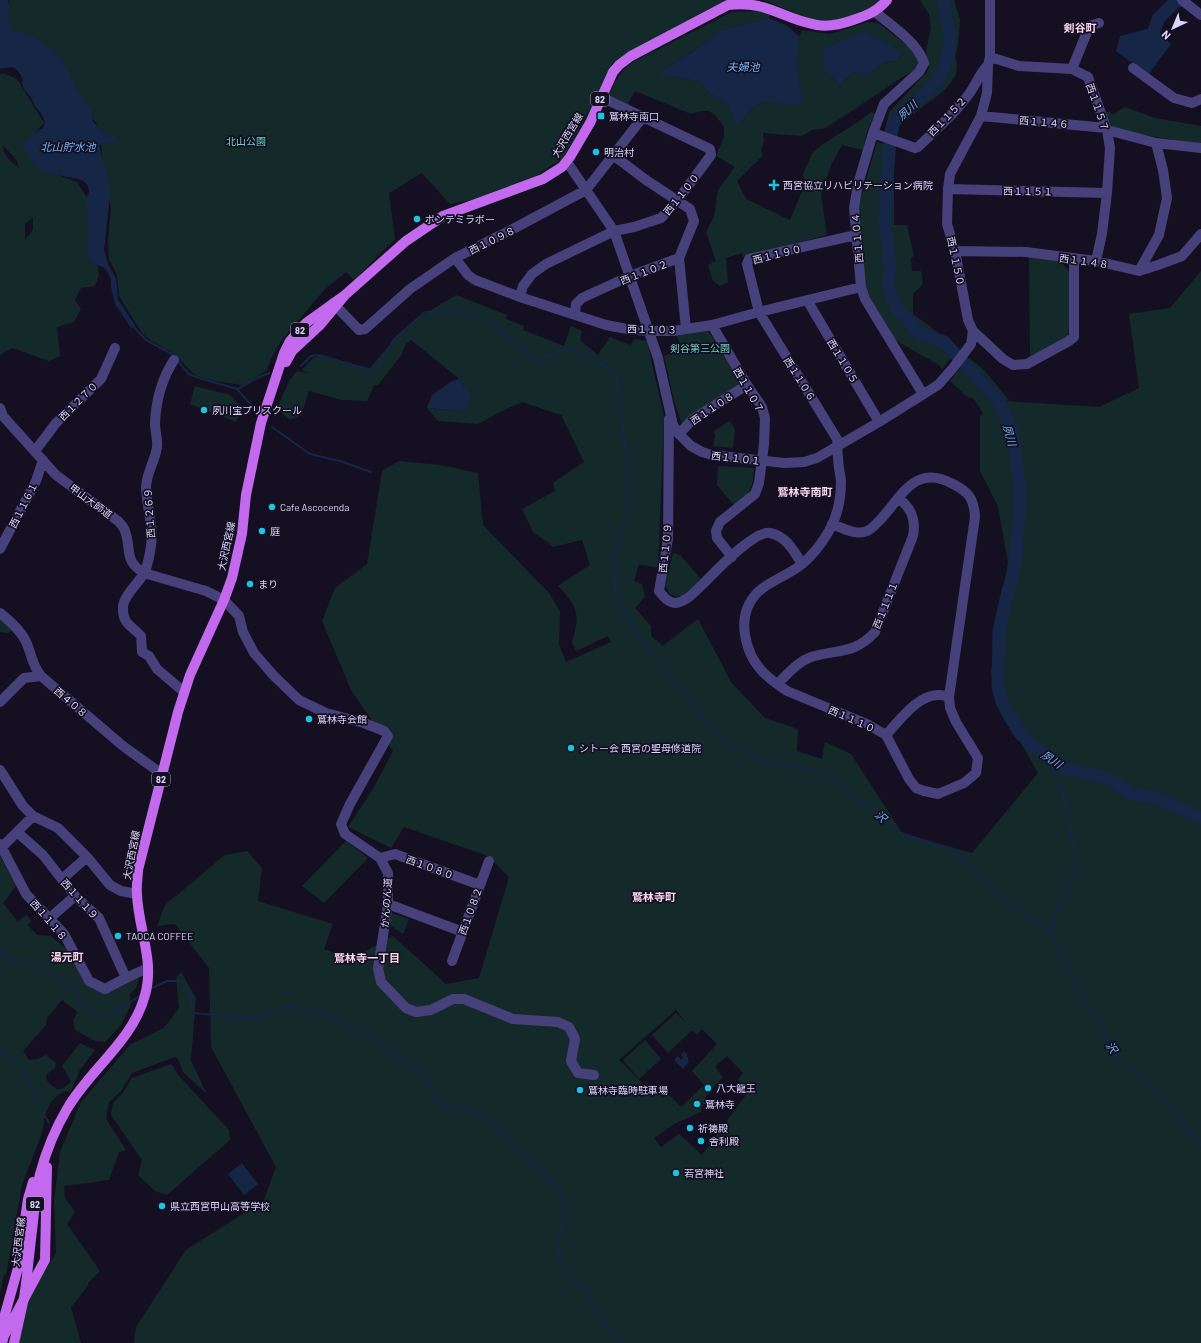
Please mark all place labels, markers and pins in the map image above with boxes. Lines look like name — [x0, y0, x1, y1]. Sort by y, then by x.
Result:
place label: 鷲林寺南口 — [609, 110, 659, 122]
marker: 鷲林寺南口 — [596, 111, 606, 121]
place label: 明治村 — [604, 146, 634, 158]
marker: 明治村 — [591, 147, 601, 157]
marker: 西宮協立リハビリテーション病院 — [768, 179, 780, 191]
place label: 西宮協立リハビリテーション病院 — [783, 179, 933, 191]
place label: ポンテミラボー — [425, 213, 495, 225]
marker: ポンテミラボー — [412, 214, 422, 224]
place label: 夙川宝プリスクール — [212, 404, 302, 416]
marker: 夙川宝プリスクール — [199, 405, 209, 415]
place label: Cafe Ascocenda — [280, 501, 349, 513]
marker: Cafe Ascocenda — [267, 502, 277, 512]
place label: 庭 — [270, 525, 280, 537]
marker: 庭 — [257, 526, 267, 536]
place label: まり — [258, 578, 278, 590]
marker: まり — [245, 579, 255, 589]
place label: 鷲林寺会館 — [317, 713, 367, 725]
marker: 鷲林寺会館 — [304, 714, 314, 724]
place label: シトー会 西宮の聖母修道院 — [579, 742, 701, 754]
marker: シトー会 西宮の聖母修道院 — [566, 743, 576, 753]
place label: TAOCA COFFEE — [126, 930, 193, 942]
marker: TAOCA COFFEE — [113, 931, 123, 941]
place label: 八大龍王 — [716, 1082, 756, 1094]
marker: 八大龍王 — [703, 1083, 713, 1093]
place label: 鷲林寺臨時駐車場 — [588, 1084, 668, 1096]
marker: 鷲林寺臨時駐車場 — [575, 1085, 585, 1095]
place label: 鷲林寺 — [705, 1098, 735, 1110]
marker: 鷲林寺 — [692, 1099, 702, 1109]
place label: 祈祷殿 — [698, 1122, 728, 1134]
marker: 祈祷殿 — [685, 1123, 695, 1133]
place label: 舎利殿 — [709, 1135, 739, 1147]
marker: 舎利殿 — [696, 1136, 706, 1146]
place label: 若宮神社 — [684, 1167, 724, 1179]
marker: 若宮神社 — [671, 1168, 681, 1178]
place label: 県立西宮甲山高等学校 — [170, 1200, 270, 1212]
marker: 県立西宮甲山高等学校 — [157, 1201, 167, 1211]

